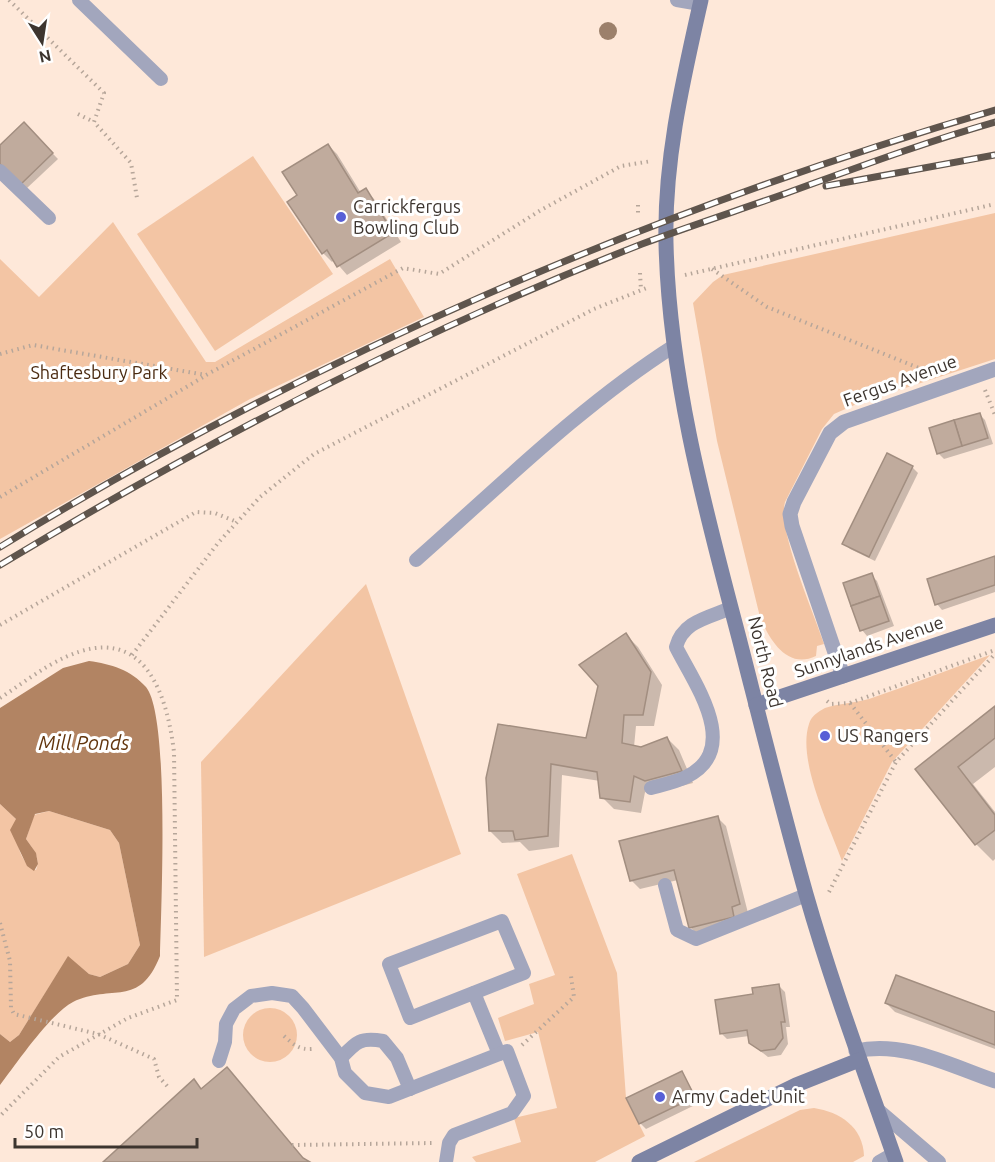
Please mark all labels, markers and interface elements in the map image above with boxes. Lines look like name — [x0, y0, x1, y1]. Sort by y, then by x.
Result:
north arrow — [12, 12, 72, 72]
text: N — [37, 47, 53, 67]
place label: Carrickfergus Bowling Club — [353, 196, 461, 237]
marker: Carrickfergus Bowling Club — [334, 210, 348, 224]
street label: Fergus Avenue — [840, 350, 959, 410]
park label: Shaftesbury Park — [30, 362, 168, 382]
street label: Sunnylands Avenue — [792, 611, 946, 681]
street label: North Road — [745, 614, 787, 709]
place label: US Rangers — [837, 725, 929, 745]
marker: US Rangers — [818, 729, 832, 743]
water label: Mill Ponds — [39, 731, 130, 754]
place label: Army Cadet Unit — [672, 1086, 805, 1106]
marker: Army Cadet Unit — [653, 1090, 667, 1104]
scale bar — [15, 1111, 196, 1149]
text: 50 m — [24, 1121, 64, 1141]

